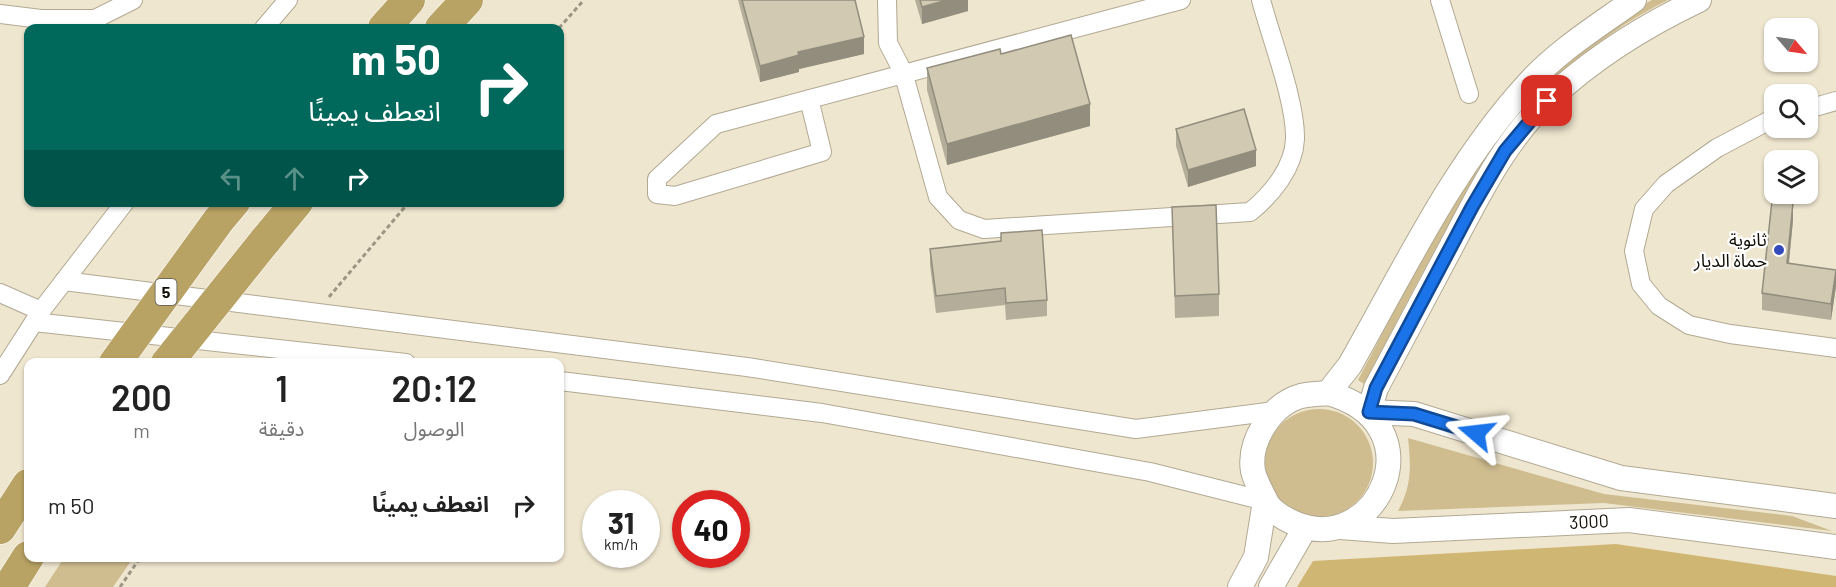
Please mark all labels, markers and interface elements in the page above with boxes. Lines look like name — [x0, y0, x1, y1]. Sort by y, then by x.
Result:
north arrow — [1764, 18, 1818, 72]
map controls — [1764, 18, 1818, 204]
text: 50 m — [351, 33, 441, 83]
icon: right — [462, 48, 540, 126]
pin — [1521, 75, 1572, 126]
icon: arrive — [1530, 84, 1563, 117]
button: search — [1764, 84, 1818, 138]
text: انعطف يمينًا — [308, 94, 441, 126]
button: layers — [1764, 150, 1818, 204]
icon: left — [215, 162, 248, 195]
icon: ahead — [278, 162, 311, 195]
icon: right — [341, 162, 374, 195]
place label: ثانوية حماة الديار — [1693, 228, 1767, 272]
marker: ثانوية حماة الديار — [1772, 243, 1786, 257]
road number: 5 — [156, 279, 176, 305]
text: 1 — [275, 366, 288, 409]
text: 20:12 — [391, 366, 477, 409]
text: 200 — [111, 375, 172, 418]
position arrow — [1444, 401, 1508, 465]
text: دقيقة — [259, 416, 304, 440]
text: الوصول — [404, 416, 465, 440]
text: m — [133, 418, 150, 442]
icon: right — [507, 489, 540, 522]
text: انعطف يمينًا — [372, 490, 489, 516]
speed limit sign: 40 — [672, 490, 750, 568]
text: 50 m — [48, 492, 94, 518]
text: 31 — [608, 504, 634, 540]
street label: 3000 — [1569, 509, 1609, 533]
text: km/h — [604, 535, 638, 553]

